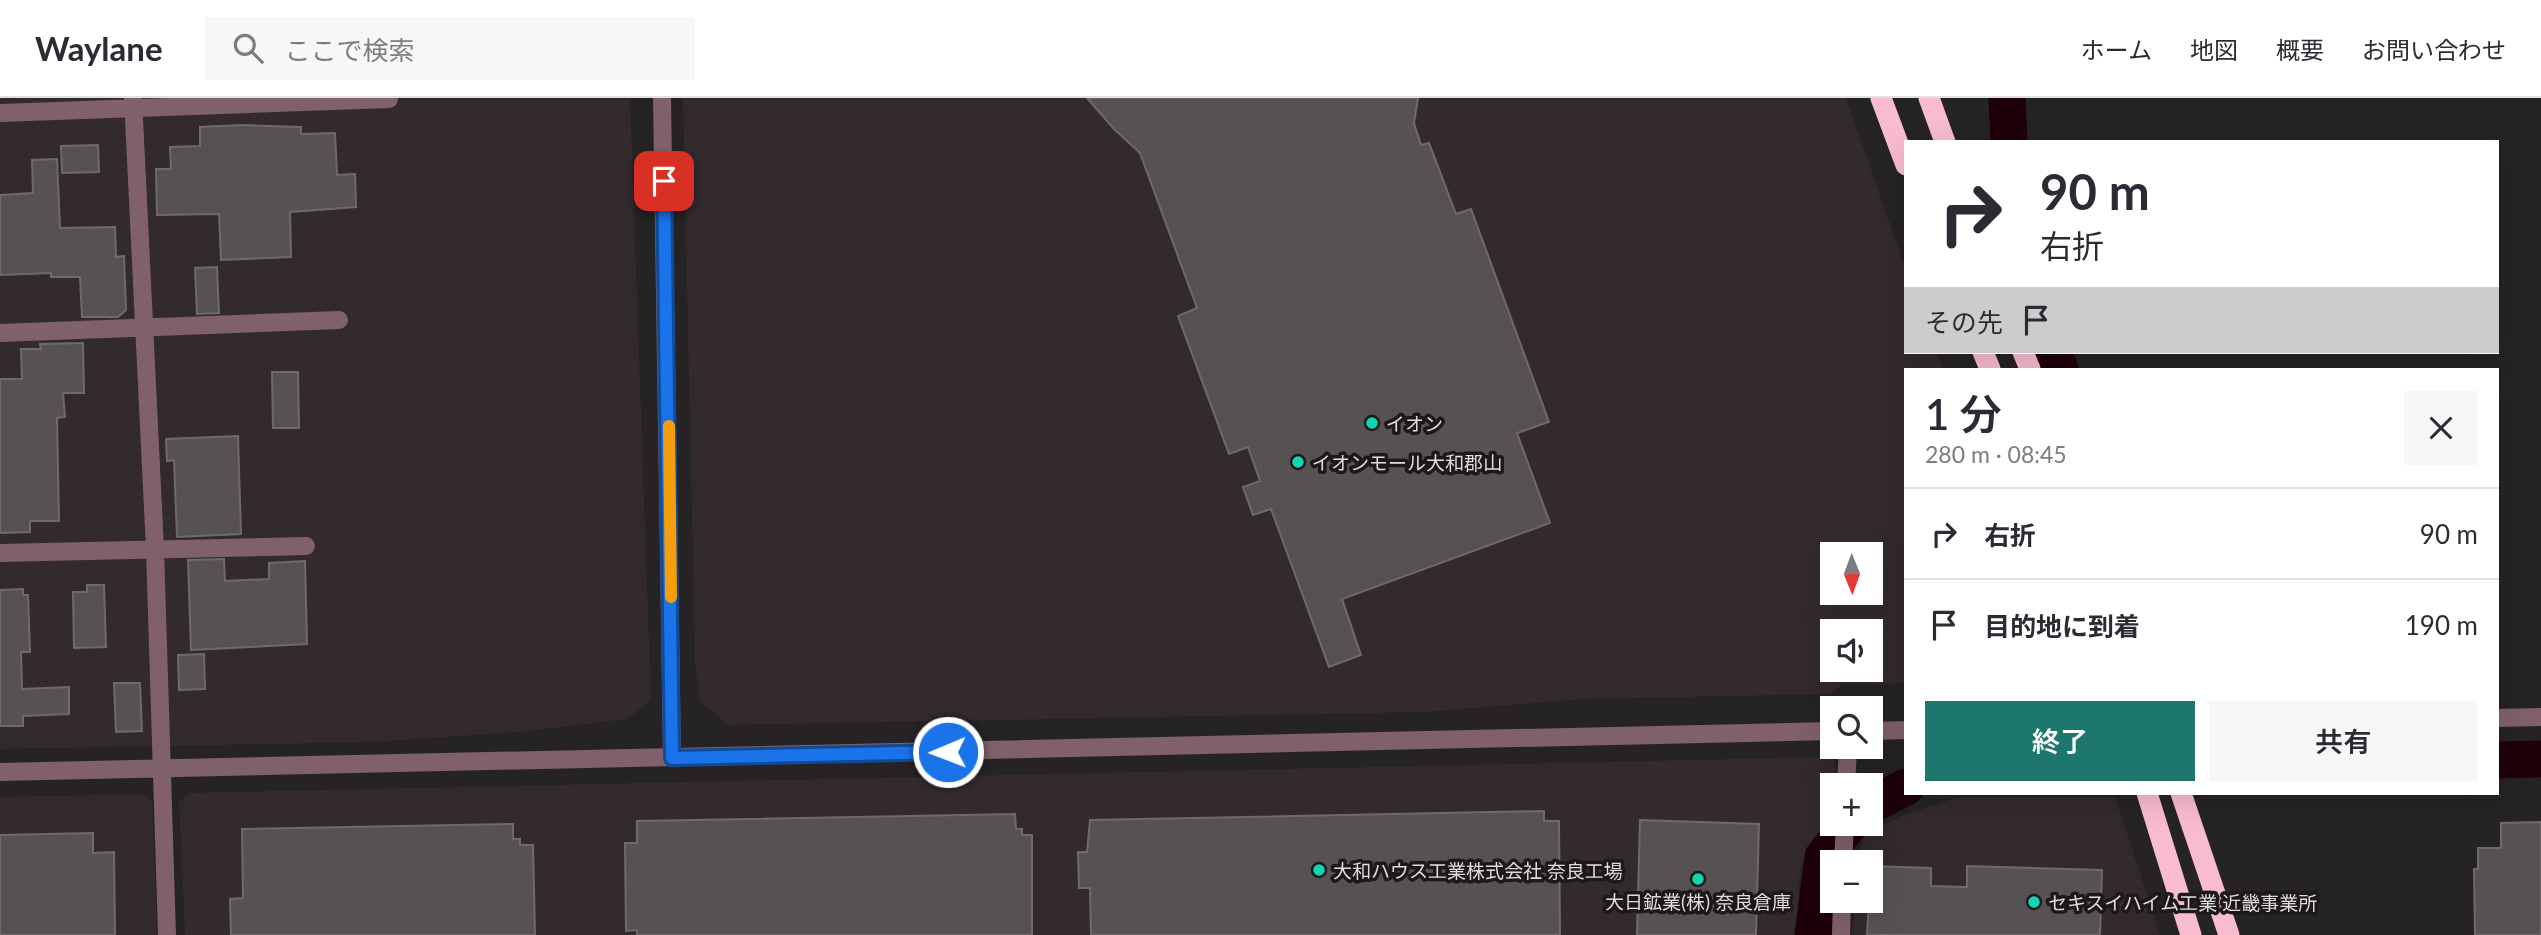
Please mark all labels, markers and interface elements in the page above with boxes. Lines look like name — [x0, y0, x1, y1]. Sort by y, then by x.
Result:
search box — [205, 17, 695, 80]
text: Waylane — [35, 28, 163, 68]
icon: search — [229, 29, 267, 67]
text: ここで検索 — [285, 34, 415, 66]
text: ホーム — [2081, 35, 2152, 64]
text: 地図 — [2190, 35, 2238, 64]
text: 概要 — [2276, 35, 2324, 64]
text: お問い合わせ — [2362, 35, 2506, 64]
pin — [634, 151, 694, 211]
icon: arrive — [645, 162, 683, 200]
text: 90 m — [2040, 162, 2150, 220]
icon: right — [1925, 168, 2016, 259]
text: 右折 — [2040, 226, 2104, 265]
icon: arrive — [2017, 301, 2055, 339]
text: その先 — [1925, 306, 2003, 338]
text: 1 分 — [1925, 389, 2002, 439]
button: close — [2404, 391, 2478, 465]
place label: イオン — [1386, 412, 1443, 435]
marker: イオン — [1364, 415, 1380, 431]
text: 280 m · 08:45 — [1925, 440, 2067, 468]
place label: イオンモール大和郡山 — [1312, 451, 1502, 474]
marker: イオンモール大和郡山 — [1290, 454, 1306, 470]
icon: right — [1925, 515, 1963, 553]
text: 90 m — [2420, 518, 2478, 550]
text: 右折 — [1984, 519, 2036, 551]
north arrow — [1820, 542, 1883, 606]
map controls — [1820, 542, 1883, 913]
icon: arrive — [1925, 606, 1963, 644]
text: 190 m — [2405, 609, 2478, 641]
text: 目的地に到着 — [1984, 610, 2140, 642]
button: sound — [1820, 619, 1883, 682]
button: search — [1820, 696, 1883, 759]
button: 終了 — [1925, 701, 2195, 781]
button: 共有 — [2209, 701, 2478, 781]
position arrow — [911, 715, 985, 789]
button: + — [1820, 773, 1883, 836]
button: − — [1820, 850, 1883, 913]
place label: 大和ハウス工業株式会社 奈良工場 — [1333, 859, 1623, 882]
marker: 大和ハウス工業株式会社 奈良工場 — [1311, 862, 1327, 878]
marker: 大日鉱業(株) 奈良倉庫 — [1690, 871, 1706, 887]
place label: 大日鉱業(株) 奈良倉庫 — [1605, 890, 1791, 913]
place label: セキスイハイム工業 近畿事業所 — [2048, 891, 2317, 914]
marker: セキスイハイム工業 近畿事業所 — [2026, 894, 2042, 910]

